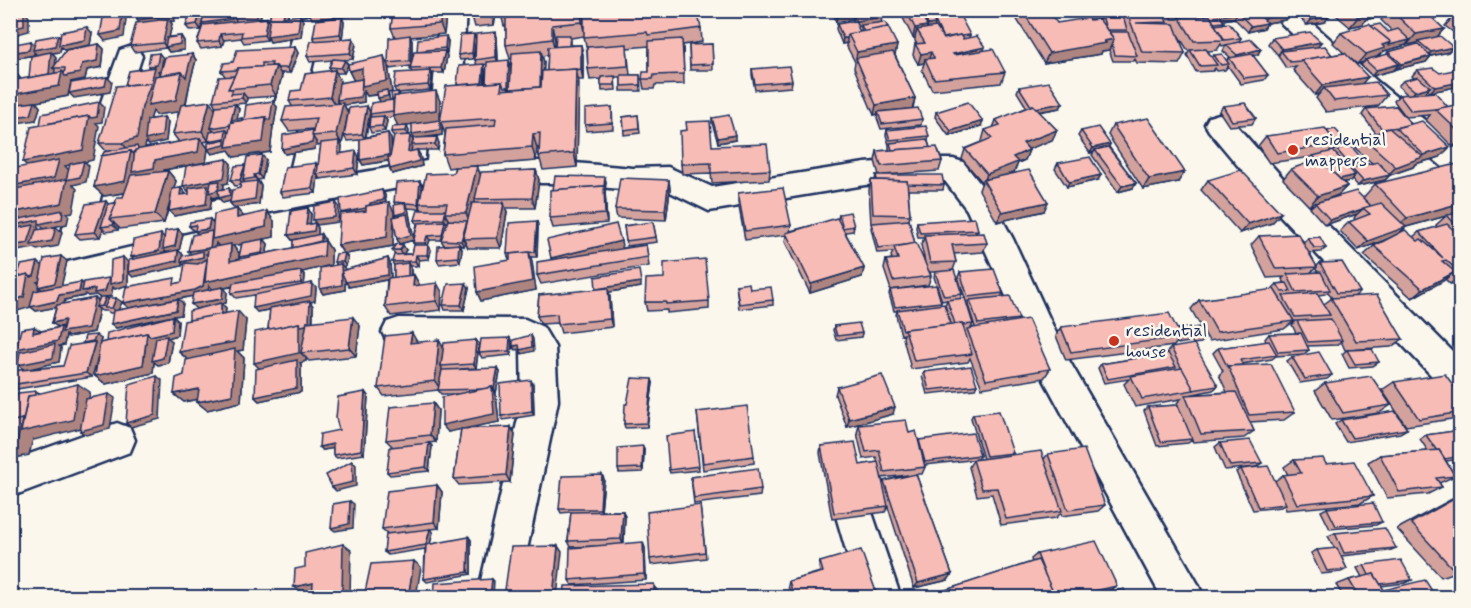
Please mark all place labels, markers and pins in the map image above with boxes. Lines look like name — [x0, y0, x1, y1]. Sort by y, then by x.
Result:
place label: residential mappers — [1305, 128, 1386, 173]
marker: residential mappers — [1286, 143, 1300, 157]
place label: residential house — [1126, 319, 1207, 364]
marker: residential house — [1107, 334, 1121, 348]

